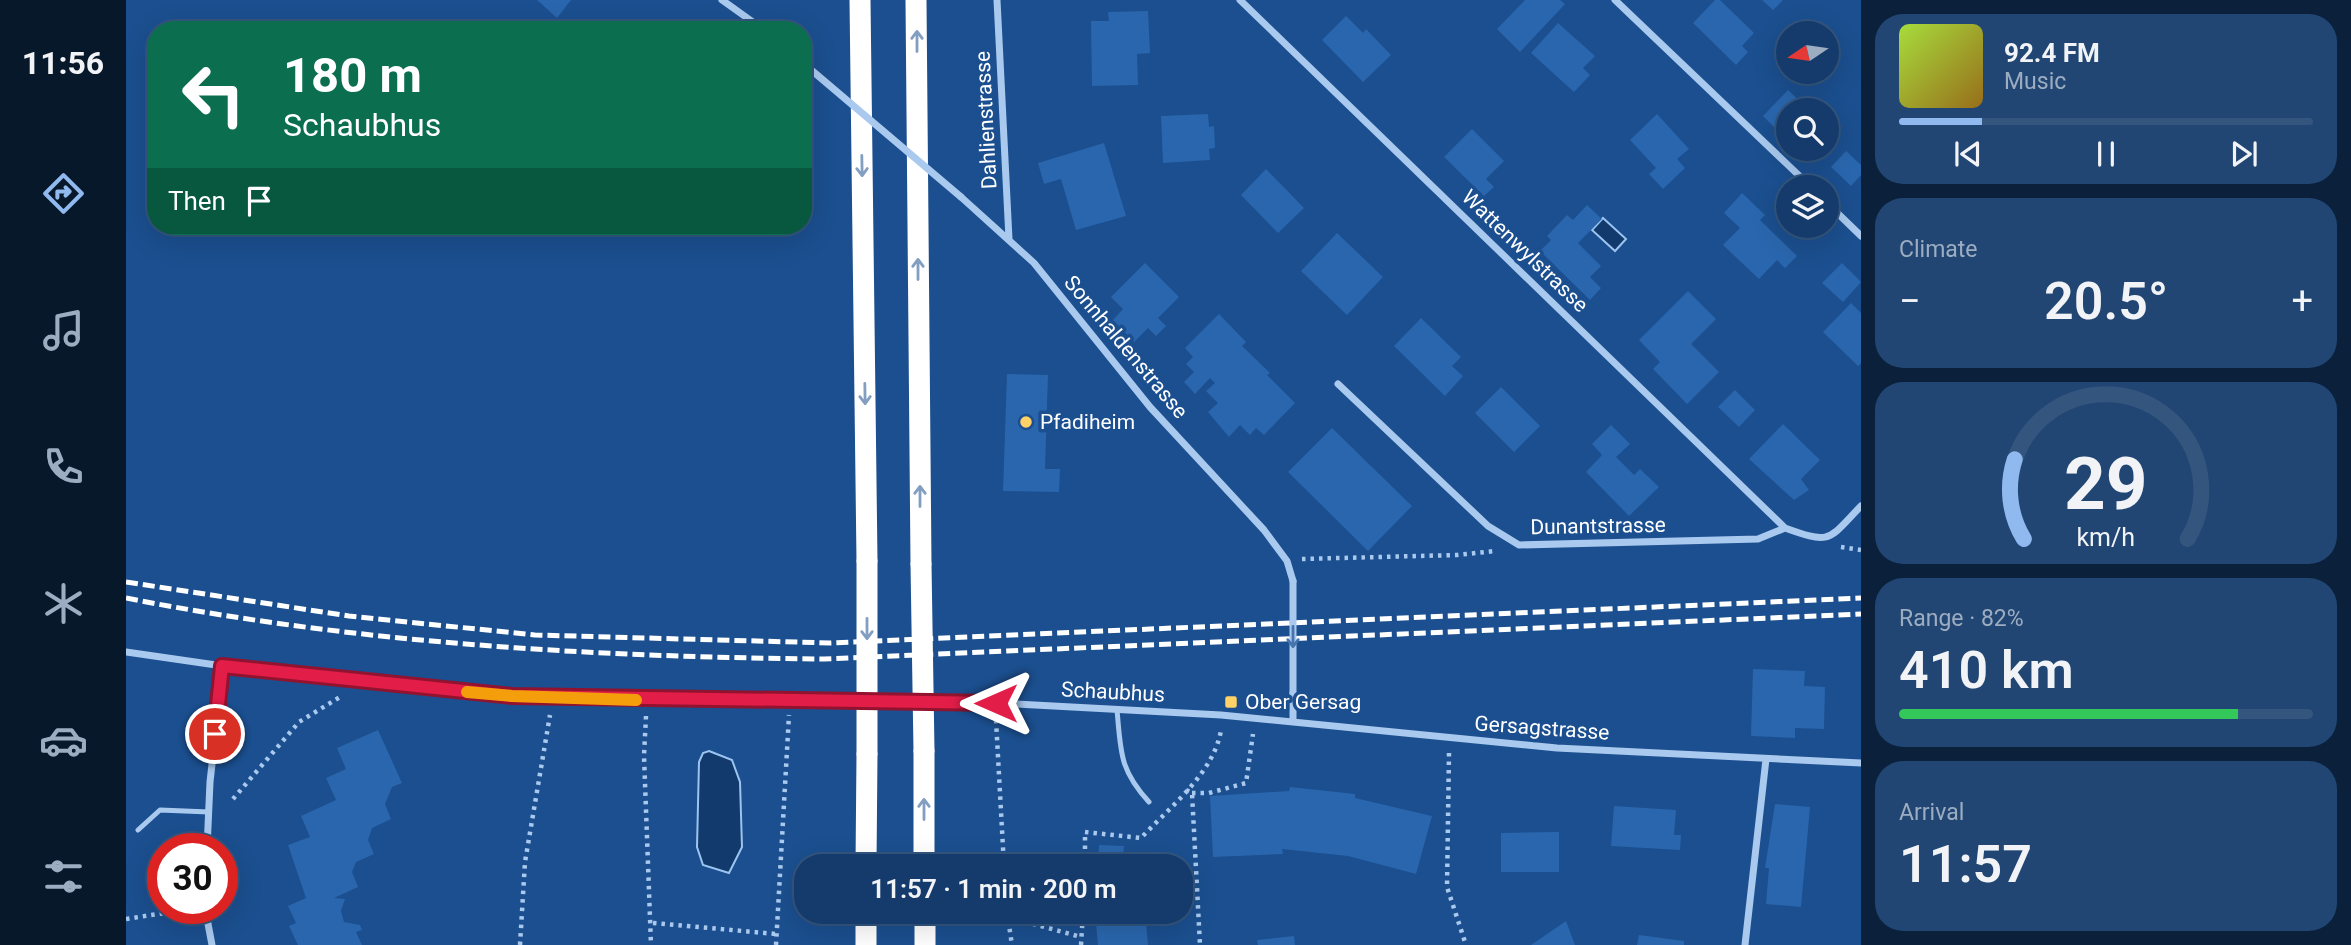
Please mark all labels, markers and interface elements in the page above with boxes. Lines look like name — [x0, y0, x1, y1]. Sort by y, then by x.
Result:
north arrow — [1776, 21, 1839, 84]
map controls — [1776, 21, 1839, 238]
one-way arrow — [910, 30, 924, 53]
text: 92.4 FM — [2004, 38, 2100, 68]
text: 11:56 — [22, 44, 104, 82]
text: 180 m — [283, 47, 422, 104]
icon: left — [168, 49, 259, 140]
street label: Dahlienstrasse — [970, 50, 1002, 190]
text: Music — [2004, 68, 2066, 95]
button: search — [1776, 98, 1839, 161]
text: Schaubhus — [283, 106, 441, 144]
icon: previous — [1949, 135, 1987, 173]
icon: pause — [2087, 135, 2125, 173]
icon: next — [2225, 135, 2263, 173]
one-way arrow — [855, 154, 869, 177]
icon: directions — [39, 169, 88, 218]
button: layers — [1776, 175, 1839, 238]
icon: arrive — [240, 182, 278, 220]
street label: Wattenwylstrasse — [1457, 185, 1593, 317]
text: Then — [168, 186, 226, 216]
text: Climate — [1899, 236, 1978, 263]
one-way arrow — [912, 257, 925, 280]
street label: Sonnhaldenstrasse — [1059, 271, 1193, 423]
text: 20.5° — [2044, 271, 2168, 332]
text: − — [1899, 279, 1921, 323]
text: + — [2291, 279, 2313, 323]
icon: music — [39, 306, 88, 355]
one-way arrow — [858, 382, 872, 405]
place label: Pfadiheim — [1040, 410, 1135, 434]
marker: Pfadiheim — [1018, 414, 1034, 430]
text: 29 — [2064, 441, 2148, 527]
icon: phone — [39, 442, 88, 491]
one-way arrow — [913, 485, 927, 508]
street label: Dunantstrasse — [1530, 513, 1666, 539]
text: km/h — [2077, 522, 2135, 551]
icon: climate — [39, 579, 88, 628]
text: Range · 82% — [1899, 605, 2024, 632]
one-way arrow — [860, 617, 874, 640]
one-way arrow — [1286, 625, 1300, 648]
text: 410 km — [1899, 640, 2074, 701]
position arrow — [959, 666, 1033, 740]
street label: Schaubhus — [1061, 677, 1165, 707]
place label: Ober Gersag — [1245, 690, 1361, 714]
marker: Ober Gersag — [1223, 694, 1239, 710]
pin — [185, 704, 245, 764]
street label: Gersagstrasse — [1474, 711, 1610, 745]
icon: arrive — [196, 715, 234, 753]
icon: car — [39, 716, 88, 765]
one-way arrow — [917, 797, 931, 820]
text: Arrival — [1899, 799, 1964, 826]
speed limit sign: 30 — [147, 833, 238, 924]
text: 11:57 — [1899, 834, 2032, 895]
icon: filters — [39, 852, 88, 901]
text: 11:57 · 1 min · 200 m — [870, 874, 1117, 904]

